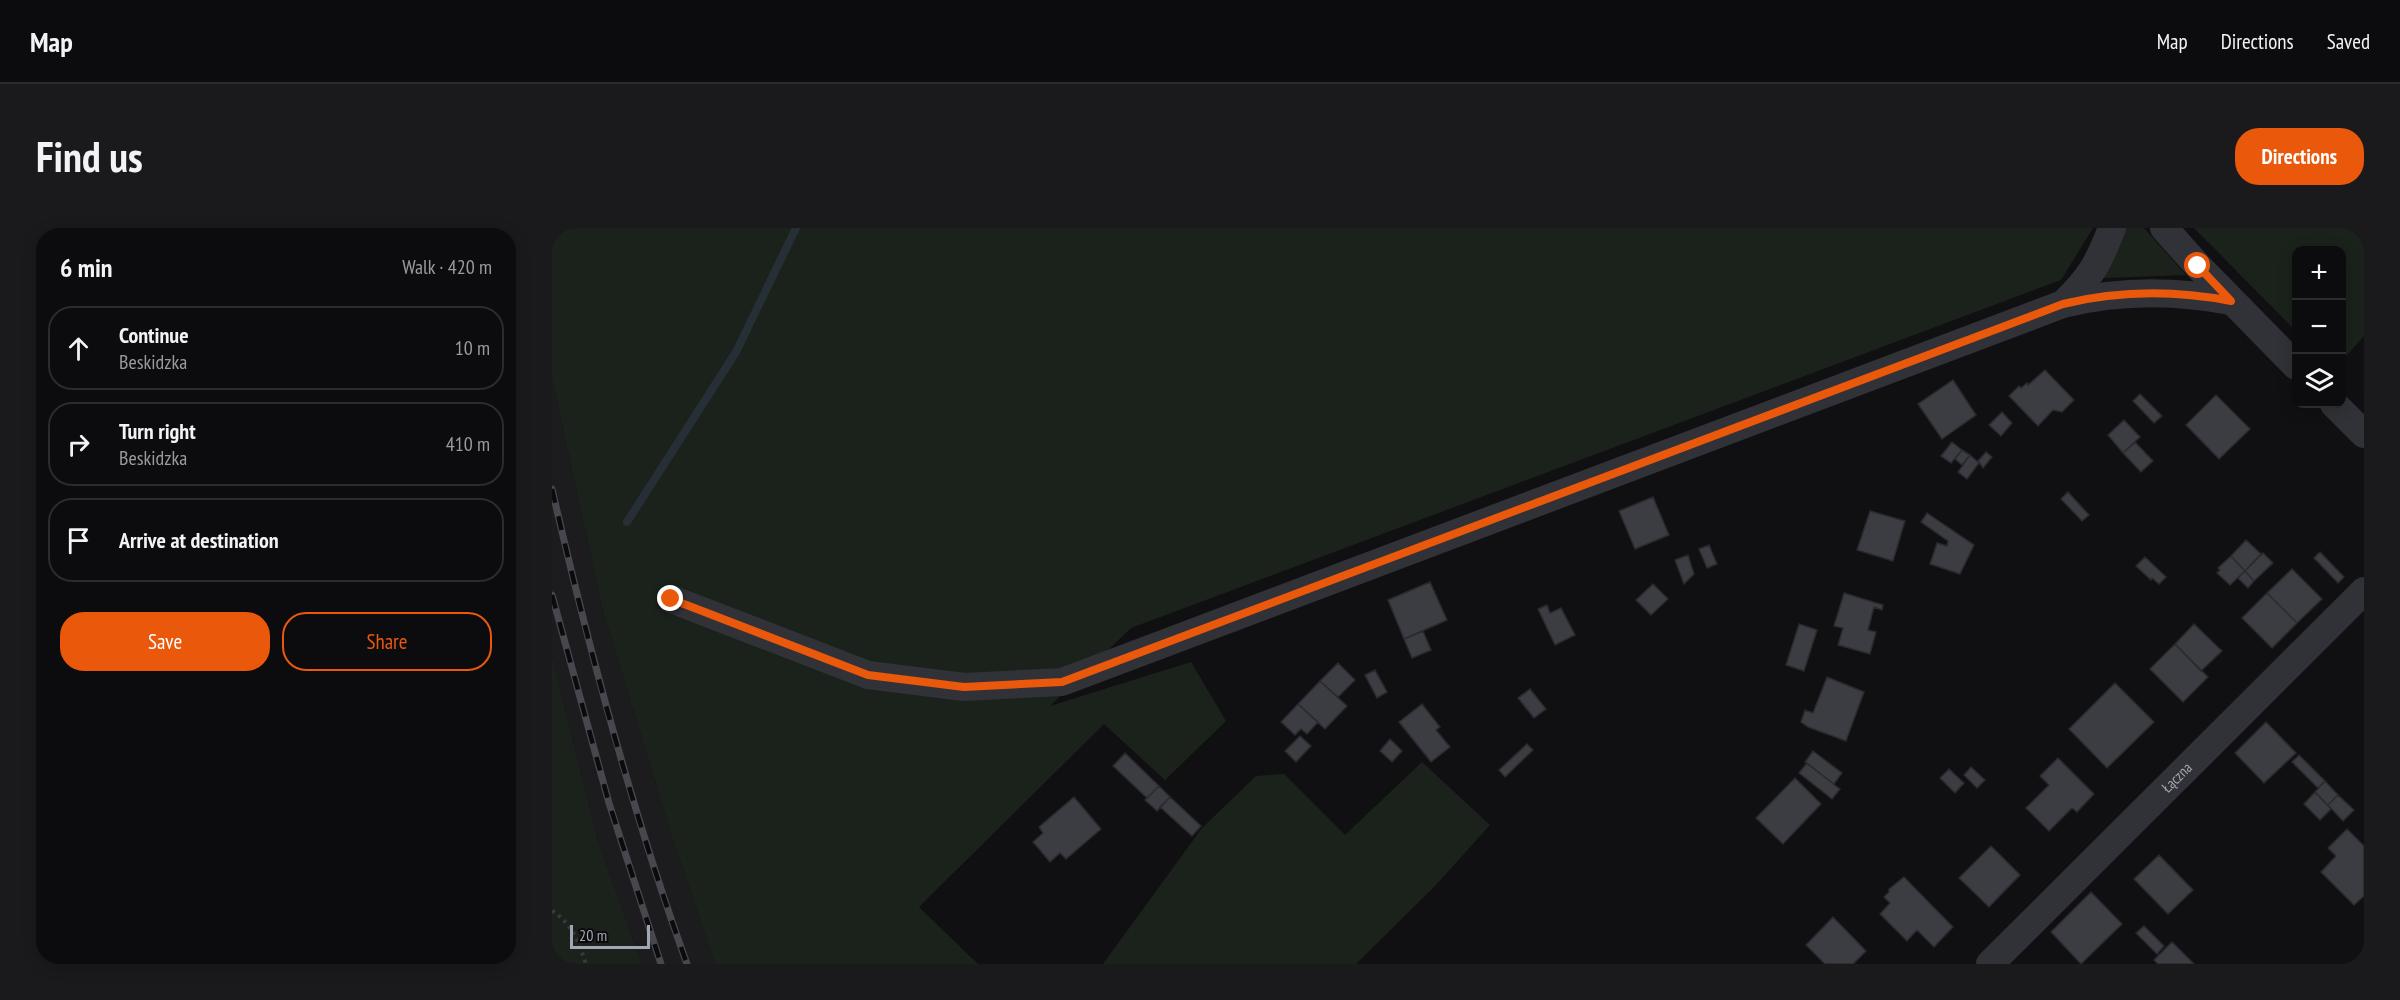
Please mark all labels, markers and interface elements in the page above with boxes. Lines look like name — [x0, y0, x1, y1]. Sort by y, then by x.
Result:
text: Map — [30, 23, 73, 60]
text: Map — [2157, 28, 2188, 55]
text: Directions — [2221, 28, 2294, 55]
text: Saved — [2327, 28, 2370, 55]
button: Directions — [2235, 128, 2364, 185]
text: Find us — [36, 129, 143, 184]
map controls — [2292, 246, 2346, 408]
button: + — [2292, 246, 2346, 300]
text: 6 min — [60, 251, 113, 284]
route start — [2184, 252, 2210, 278]
text: Walk · 420 m — [402, 254, 492, 280]
button: − — [2292, 300, 2346, 354]
text: Continue — [119, 321, 189, 349]
icon: ahead — [62, 332, 95, 365]
text: 10 m — [455, 335, 490, 361]
text: Beskidzka — [119, 349, 187, 375]
button: layers — [2292, 354, 2346, 408]
text: Turn right — [119, 417, 196, 445]
icon: right — [62, 428, 95, 461]
text: 410 m — [446, 431, 490, 457]
text: Beskidzka — [119, 445, 187, 471]
icon: arrive — [62, 524, 95, 557]
text: Arrive at destination — [119, 526, 279, 554]
route end — [657, 585, 683, 611]
button: Save — [60, 612, 270, 671]
button: Share — [282, 612, 492, 671]
street label: Łączna — [2157, 758, 2196, 796]
scale bar — [570, 922, 650, 950]
text: 20 m — [579, 925, 607, 945]

